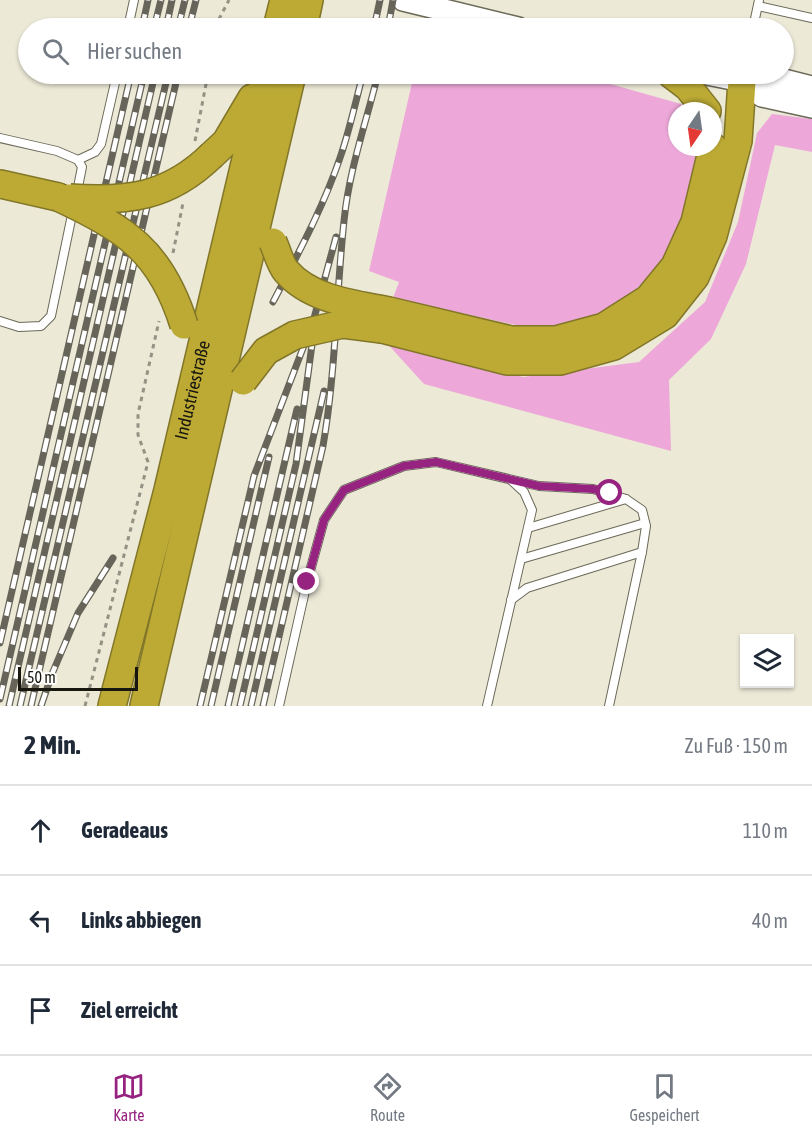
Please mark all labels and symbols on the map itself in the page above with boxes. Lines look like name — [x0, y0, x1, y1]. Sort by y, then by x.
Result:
north arrow — [668, 102, 722, 156]
street label: Industriestraße — [170, 338, 213, 442]
route start — [596, 479, 622, 505]
route end — [293, 568, 319, 594]
scale bar — [18, 664, 138, 692]

